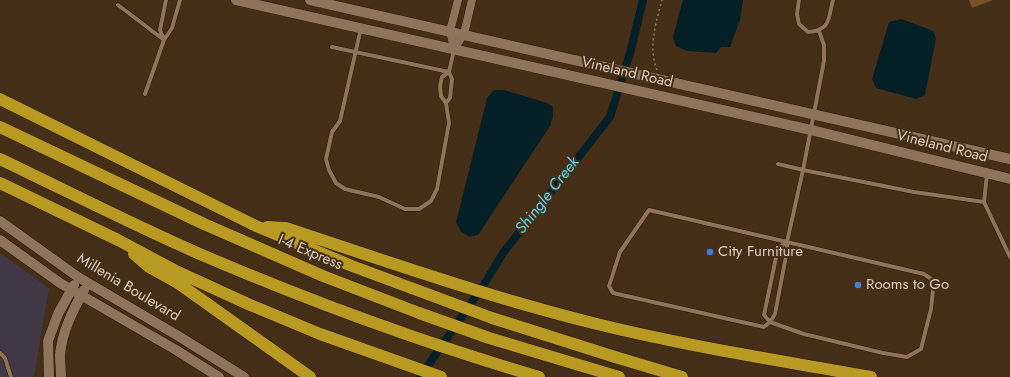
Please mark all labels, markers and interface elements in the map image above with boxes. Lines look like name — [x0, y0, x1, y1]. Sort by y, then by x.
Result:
street label: Vineland Road — [579, 54, 675, 92]
street label: Vineland Road — [895, 127, 989, 167]
water label: Shingle Creek — [512, 154, 584, 238]
street label: I-4 Express — [275, 231, 345, 275]
place label: City Furniture — [718, 243, 803, 261]
marker: City Furniture — [705, 247, 715, 257]
street label: Millenia Boulevard — [73, 250, 183, 326]
place label: Rooms to Go — [866, 276, 949, 294]
marker: Rooms to Go — [853, 280, 863, 290]

